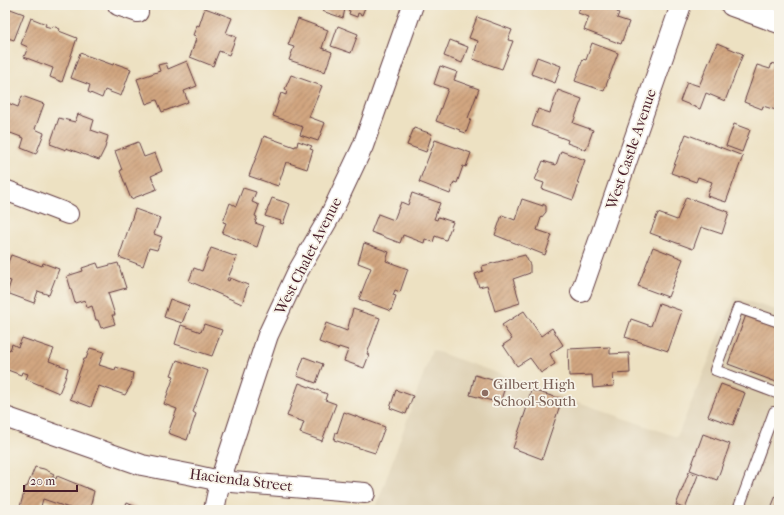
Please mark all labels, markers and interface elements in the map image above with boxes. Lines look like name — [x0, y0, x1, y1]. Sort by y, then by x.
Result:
street label: West Castle Avenue — [602, 86, 660, 213]
street label: West Chalet Avenue — [270, 194, 346, 319]
place label: Gilbert High School-South — [493, 375, 577, 410]
marker: Gilbert High School-South — [480, 388, 490, 398]
street label: Hacienda Street — [188, 465, 294, 495]
scale bar — [24, 467, 77, 493]
text: 20 m — [30, 474, 55, 488]

